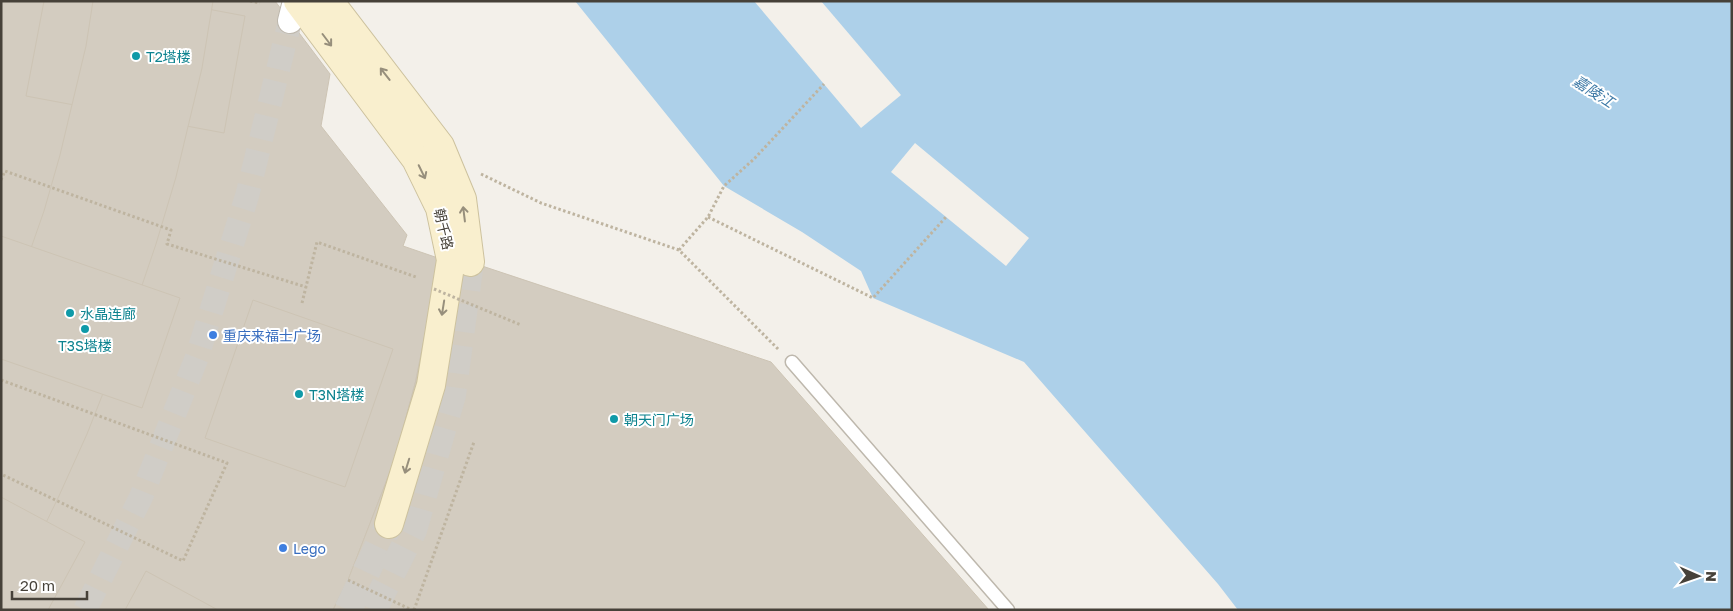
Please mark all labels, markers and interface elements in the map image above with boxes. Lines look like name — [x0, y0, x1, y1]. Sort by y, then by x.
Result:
one-way arrow — [322, 33, 333, 46]
place label: T2塔楼 — [146, 48, 191, 65]
marker: T2塔楼 — [130, 50, 142, 62]
one-way arrow — [380, 68, 391, 81]
water label: 嘉陵江 — [1570, 71, 1619, 112]
one-way arrow — [417, 164, 427, 179]
one-way arrow — [459, 206, 469, 222]
street label: 朝千路 — [431, 207, 457, 251]
one-way arrow — [438, 300, 448, 316]
place label: 水晶连廊 — [80, 305, 136, 322]
marker: 水晶连廊 — [64, 307, 76, 319]
marker: T3S塔楼 — [79, 323, 91, 335]
place label: 重庆来福士广场 — [223, 327, 321, 344]
marker: 重庆来福士广场 — [207, 329, 219, 341]
place label: T3S塔楼 — [58, 337, 112, 354]
place label: T3N塔楼 — [309, 386, 365, 403]
marker: T3N塔楼 — [293, 388, 305, 400]
place label: 朝天门广场 — [624, 411, 694, 428]
marker: 朝天门广场 — [608, 413, 620, 425]
one-way arrow — [401, 458, 411, 474]
place label: Lego — [293, 540, 326, 557]
marker: Lego — [277, 542, 289, 554]
north arrow — [1673, 551, 1723, 601]
scale bar — [12, 568, 88, 600]
text: N — [1703, 571, 1720, 582]
text: 20 m — [20, 576, 55, 594]

